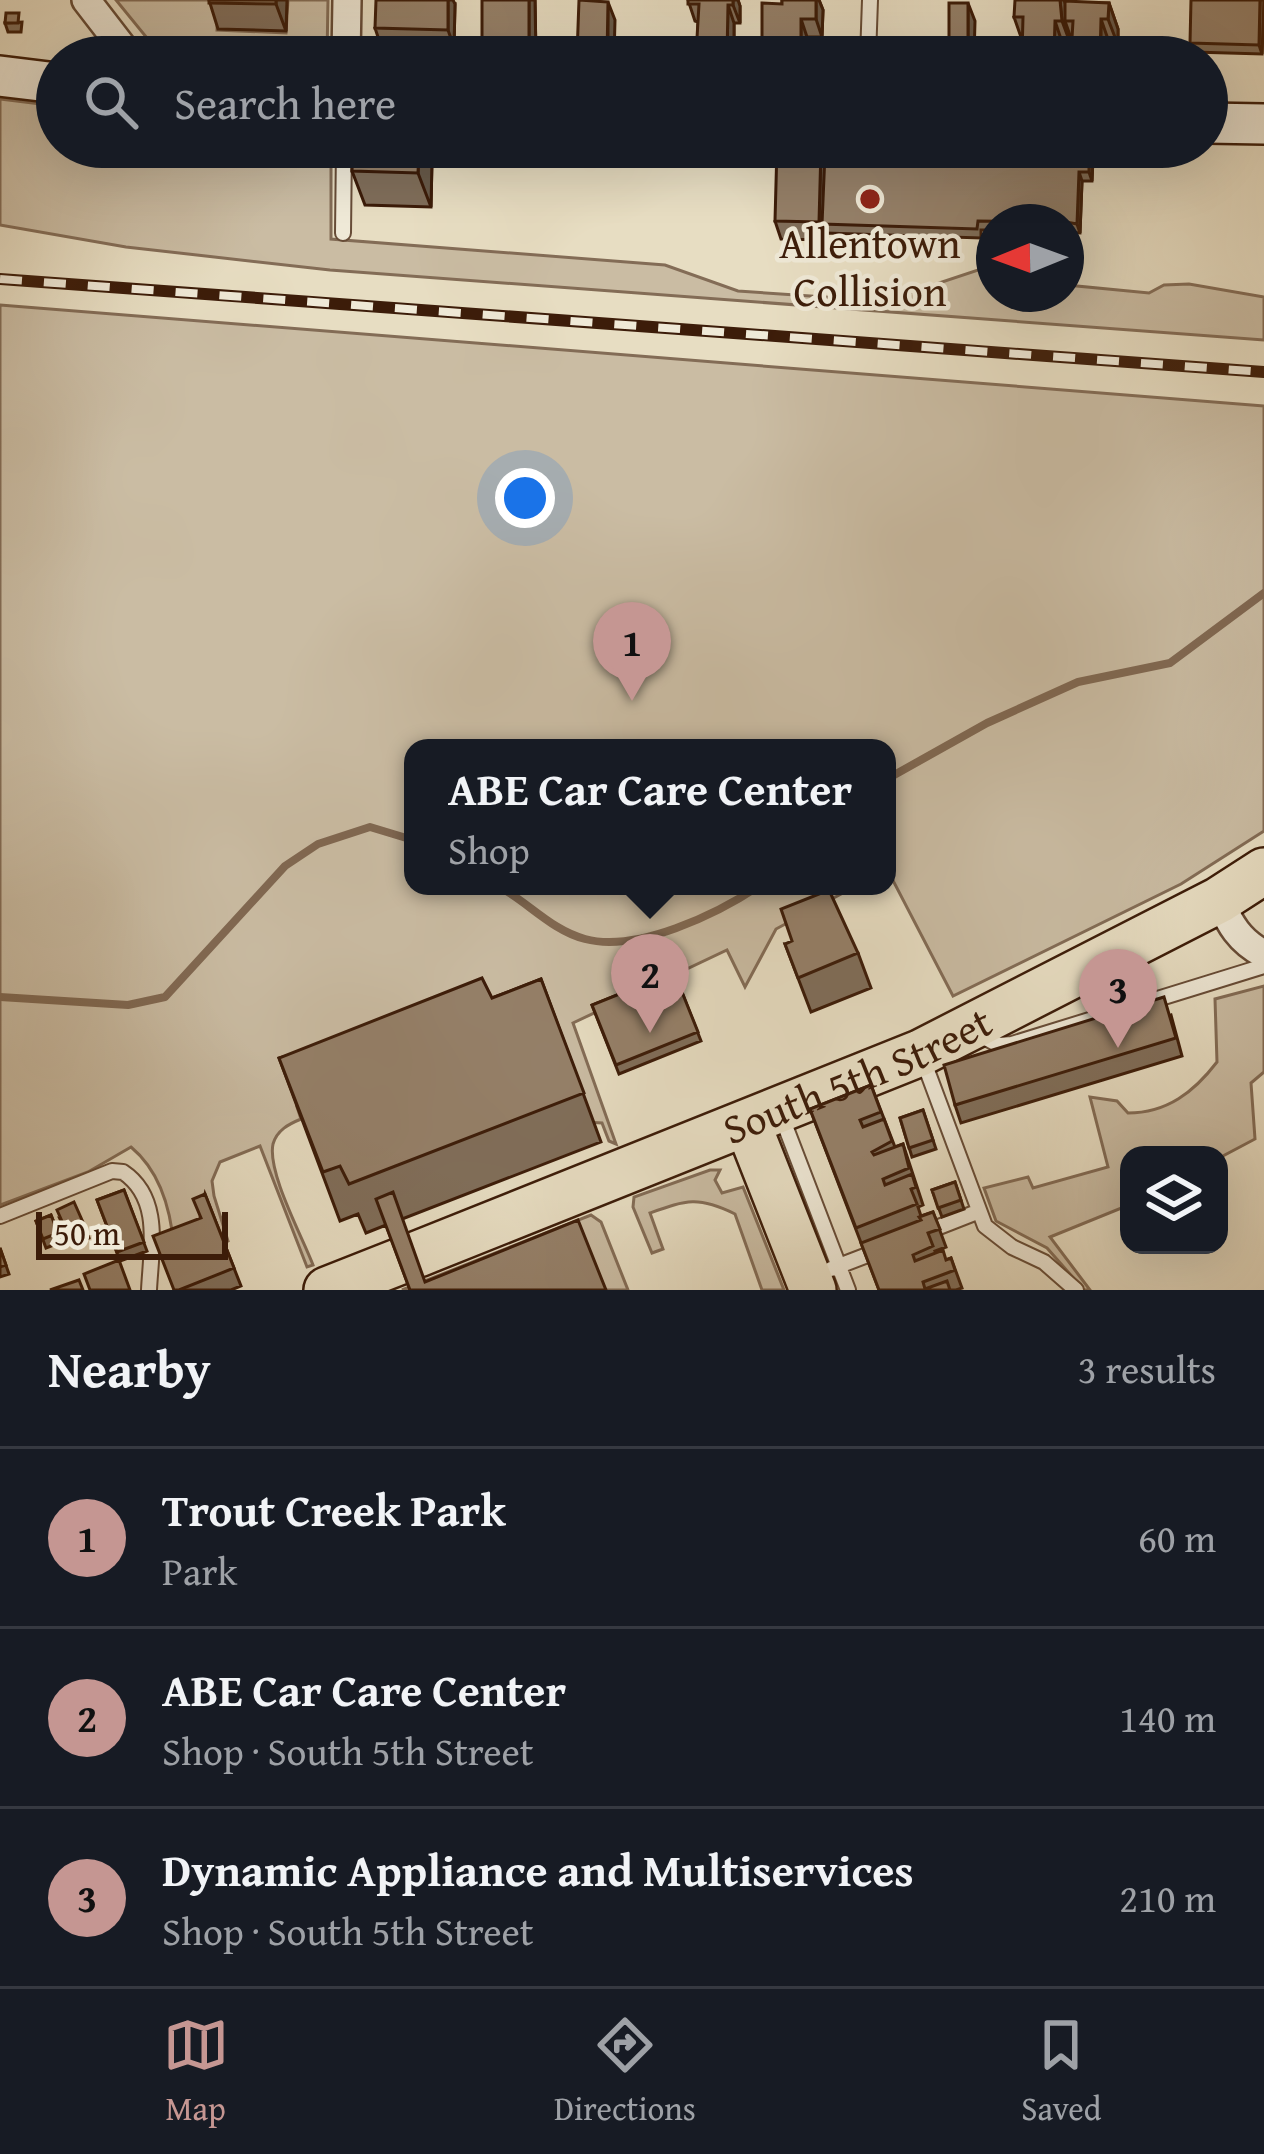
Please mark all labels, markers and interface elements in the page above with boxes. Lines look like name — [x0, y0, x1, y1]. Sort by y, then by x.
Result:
search box — [36, 36, 1228, 168]
icon: search — [78, 69, 144, 135]
text: Search here — [174, 70, 396, 135]
marker: Allentown Collision — [857, 186, 883, 212]
north arrow — [976, 204, 1084, 312]
place label: Allentown Collision — [779, 212, 961, 321]
your location — [495, 468, 555, 528]
pin: 1 — [593, 602, 671, 701]
popup — [404, 739, 896, 895]
text: ABE Car Care Center — [448, 756, 852, 821]
text: Shop — [448, 821, 530, 878]
pin: 2 — [611, 934, 689, 1033]
pin: 3 — [1079, 949, 1157, 1048]
street label: South 5th Street — [713, 990, 1002, 1159]
map controls — [1120, 1146, 1228, 1254]
button: layers — [1120, 1146, 1228, 1254]
scale bar — [36, 1206, 228, 1259]
text: 50 m — [54, 1209, 120, 1257]
text: Nearby — [48, 1331, 211, 1406]
text: 3 results — [1078, 1340, 1216, 1397]
text: Trout Creek Park — [162, 1477, 506, 1542]
text: 1 — [77, 1509, 97, 1566]
text: 60 m — [1138, 1509, 1216, 1566]
text: Park — [162, 1542, 237, 1599]
text: ABE Car Care Center — [162, 1657, 566, 1722]
text: 2 — [77, 1689, 97, 1746]
text: 140 m — [1119, 1689, 1216, 1746]
text: Shop · South 5th Street — [162, 1722, 534, 1779]
text: Dynamic Appliance and Multiservices — [162, 1837, 914, 1902]
text: 3 — [77, 1869, 97, 1926]
text: 210 m — [1119, 1869, 1216, 1926]
text: Shop · South 5th Street — [162, 1902, 534, 1959]
tab: Map — [163, 2012, 229, 2132]
tab: Directions — [554, 2012, 696, 2132]
tab: Saved — [1021, 2012, 1101, 2132]

